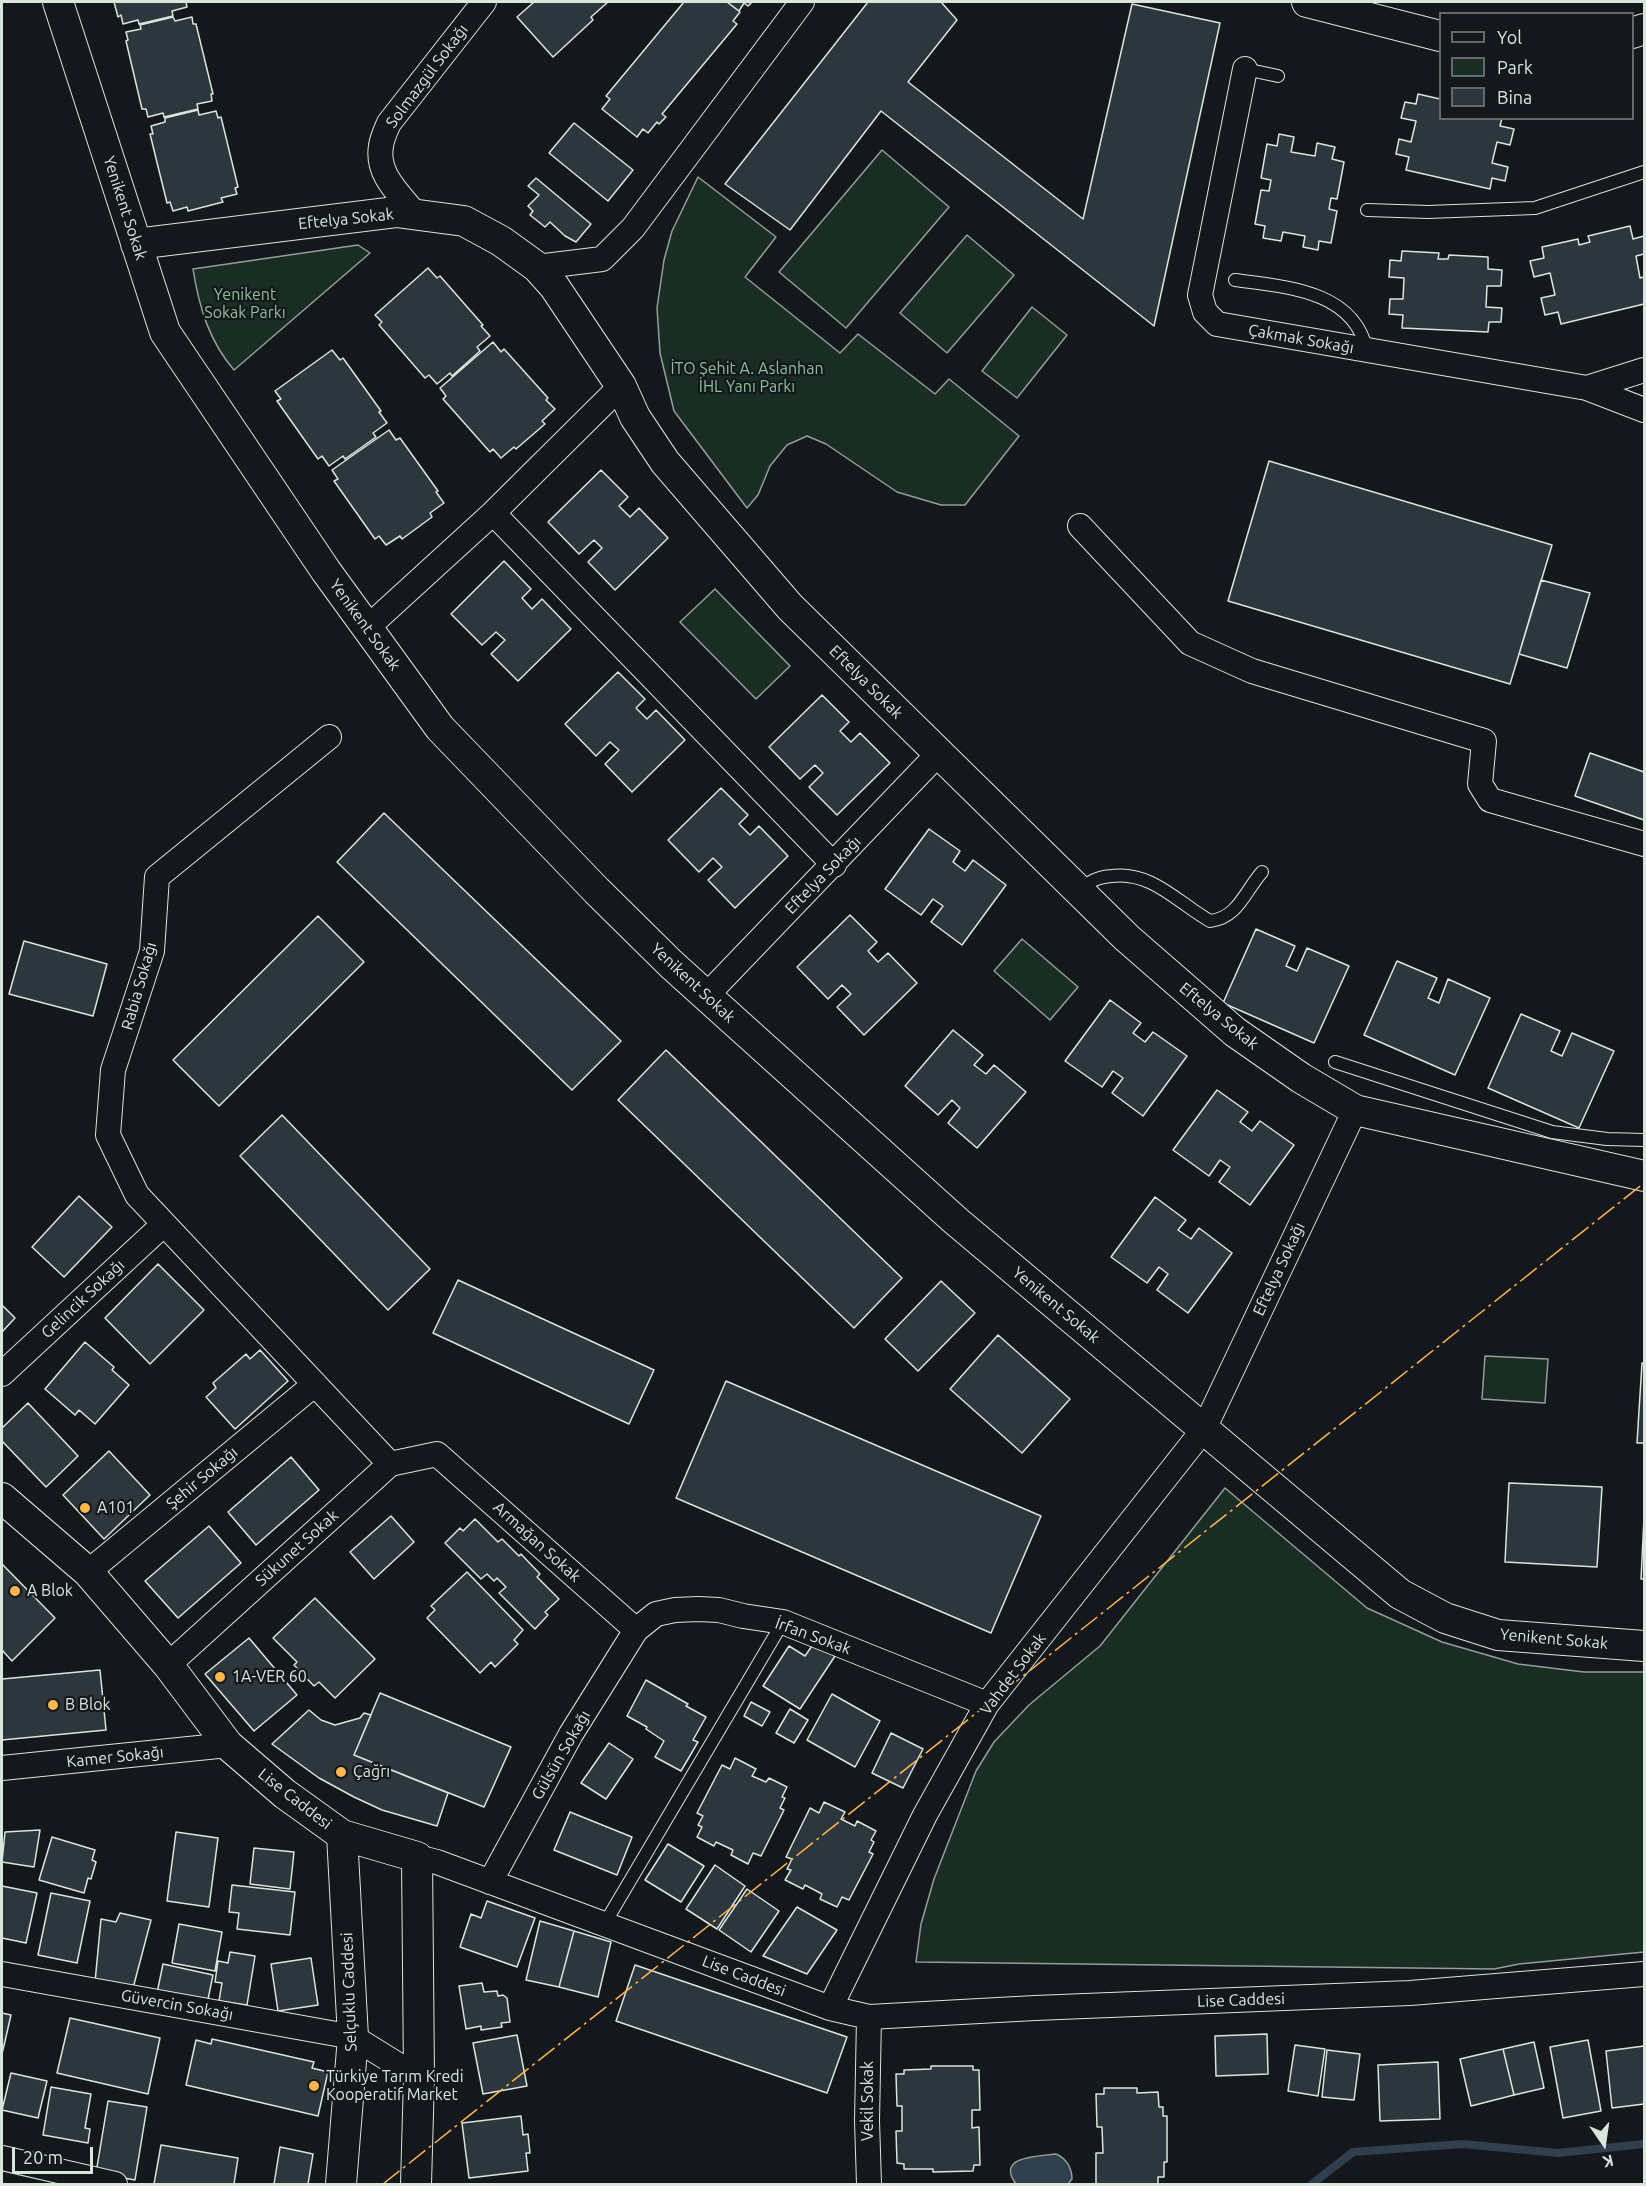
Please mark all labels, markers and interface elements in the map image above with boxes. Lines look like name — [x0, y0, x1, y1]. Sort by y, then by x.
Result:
legend — [1439, 12, 1634, 120]
street label: Solmazgül Sokağı — [382, 21, 472, 131]
text: Yol — [1497, 27, 1522, 47]
text: Park — [1497, 57, 1533, 77]
text: Bina — [1497, 87, 1532, 107]
street label: Yenikent Sokak — [99, 154, 151, 262]
street label: Eftelya Sokak — [297, 204, 395, 234]
park label: Yenikent Sokak Parkı — [204, 285, 286, 323]
street label: Çakmak Sokağı — [1247, 320, 1355, 358]
park label: İTO Şehit A. Aslanhan İHL Yanı Parkı — [670, 359, 824, 397]
street label: Yenikent Sokak — [325, 576, 405, 674]
street label: Eftelya Sokak — [825, 641, 907, 723]
street label: Eftelya Sokağı — [781, 832, 865, 918]
street label: Yenikent Sokak — [647, 939, 739, 1027]
street label: Rabia Sokağı — [117, 940, 161, 1032]
street label: Eftelya Sokak — [1176, 978, 1262, 1054]
street label: Eftelya Sokağı — [1249, 1219, 1309, 1319]
street label: Gelincik Sokağı — [37, 1256, 129, 1342]
street label: Yenikent Sokak — [1008, 1263, 1104, 1347]
street label: Şehir Sokağı — [162, 1443, 242, 1513]
place label: A101 — [97, 1498, 134, 1518]
street label: Armağan Sokak — [489, 1498, 585, 1586]
marker: A101 — [78, 1501, 92, 1515]
street label: Sükunet Sokak — [252, 1506, 342, 1590]
place label: A Blok — [27, 1581, 73, 1601]
marker: A Blok — [8, 1584, 22, 1598]
street label: İrfan Sokak — [772, 1613, 854, 1659]
street label: Yenikent Sokak — [1499, 1625, 1609, 1653]
street label: Vahdet Sokak — [976, 1629, 1050, 1719]
place label: 1A-VER 60 — [232, 1667, 307, 1687]
marker: 1A-VER 60 — [213, 1670, 227, 1684]
place label: B Blok — [65, 1695, 111, 1715]
marker: B Blok — [46, 1698, 60, 1712]
street label: Gülsün Sokağı — [528, 1707, 594, 1803]
street label: Kamer Sokağı — [66, 1742, 164, 1772]
place label: Çağrı — [353, 1762, 390, 1782]
street label: Lise Caddesi — [254, 1764, 336, 1834]
marker: Çağrı — [334, 1765, 348, 1779]
street label: Selçuklu Caddesi — [337, 1932, 361, 2052]
street label: Lise Caddesi — [700, 1951, 788, 2001]
street label: Güvercin Sokağı — [119, 1986, 235, 2024]
street label: Lise Caddesi — [1197, 1989, 1285, 2011]
street label: Vekil Sokak — [858, 2061, 878, 2141]
place label: Türkiye Tarım Kredi Kooperatif Market — [326, 2067, 464, 2105]
marker: Türkiye Tarım Kredi Kooperatif Market — [307, 2079, 321, 2093]
north arrow — [1574, 2114, 1634, 2174]
scale bar — [15, 2135, 96, 2173]
text: 20 m — [23, 2147, 63, 2167]
text: K — [1601, 2152, 1615, 2172]

